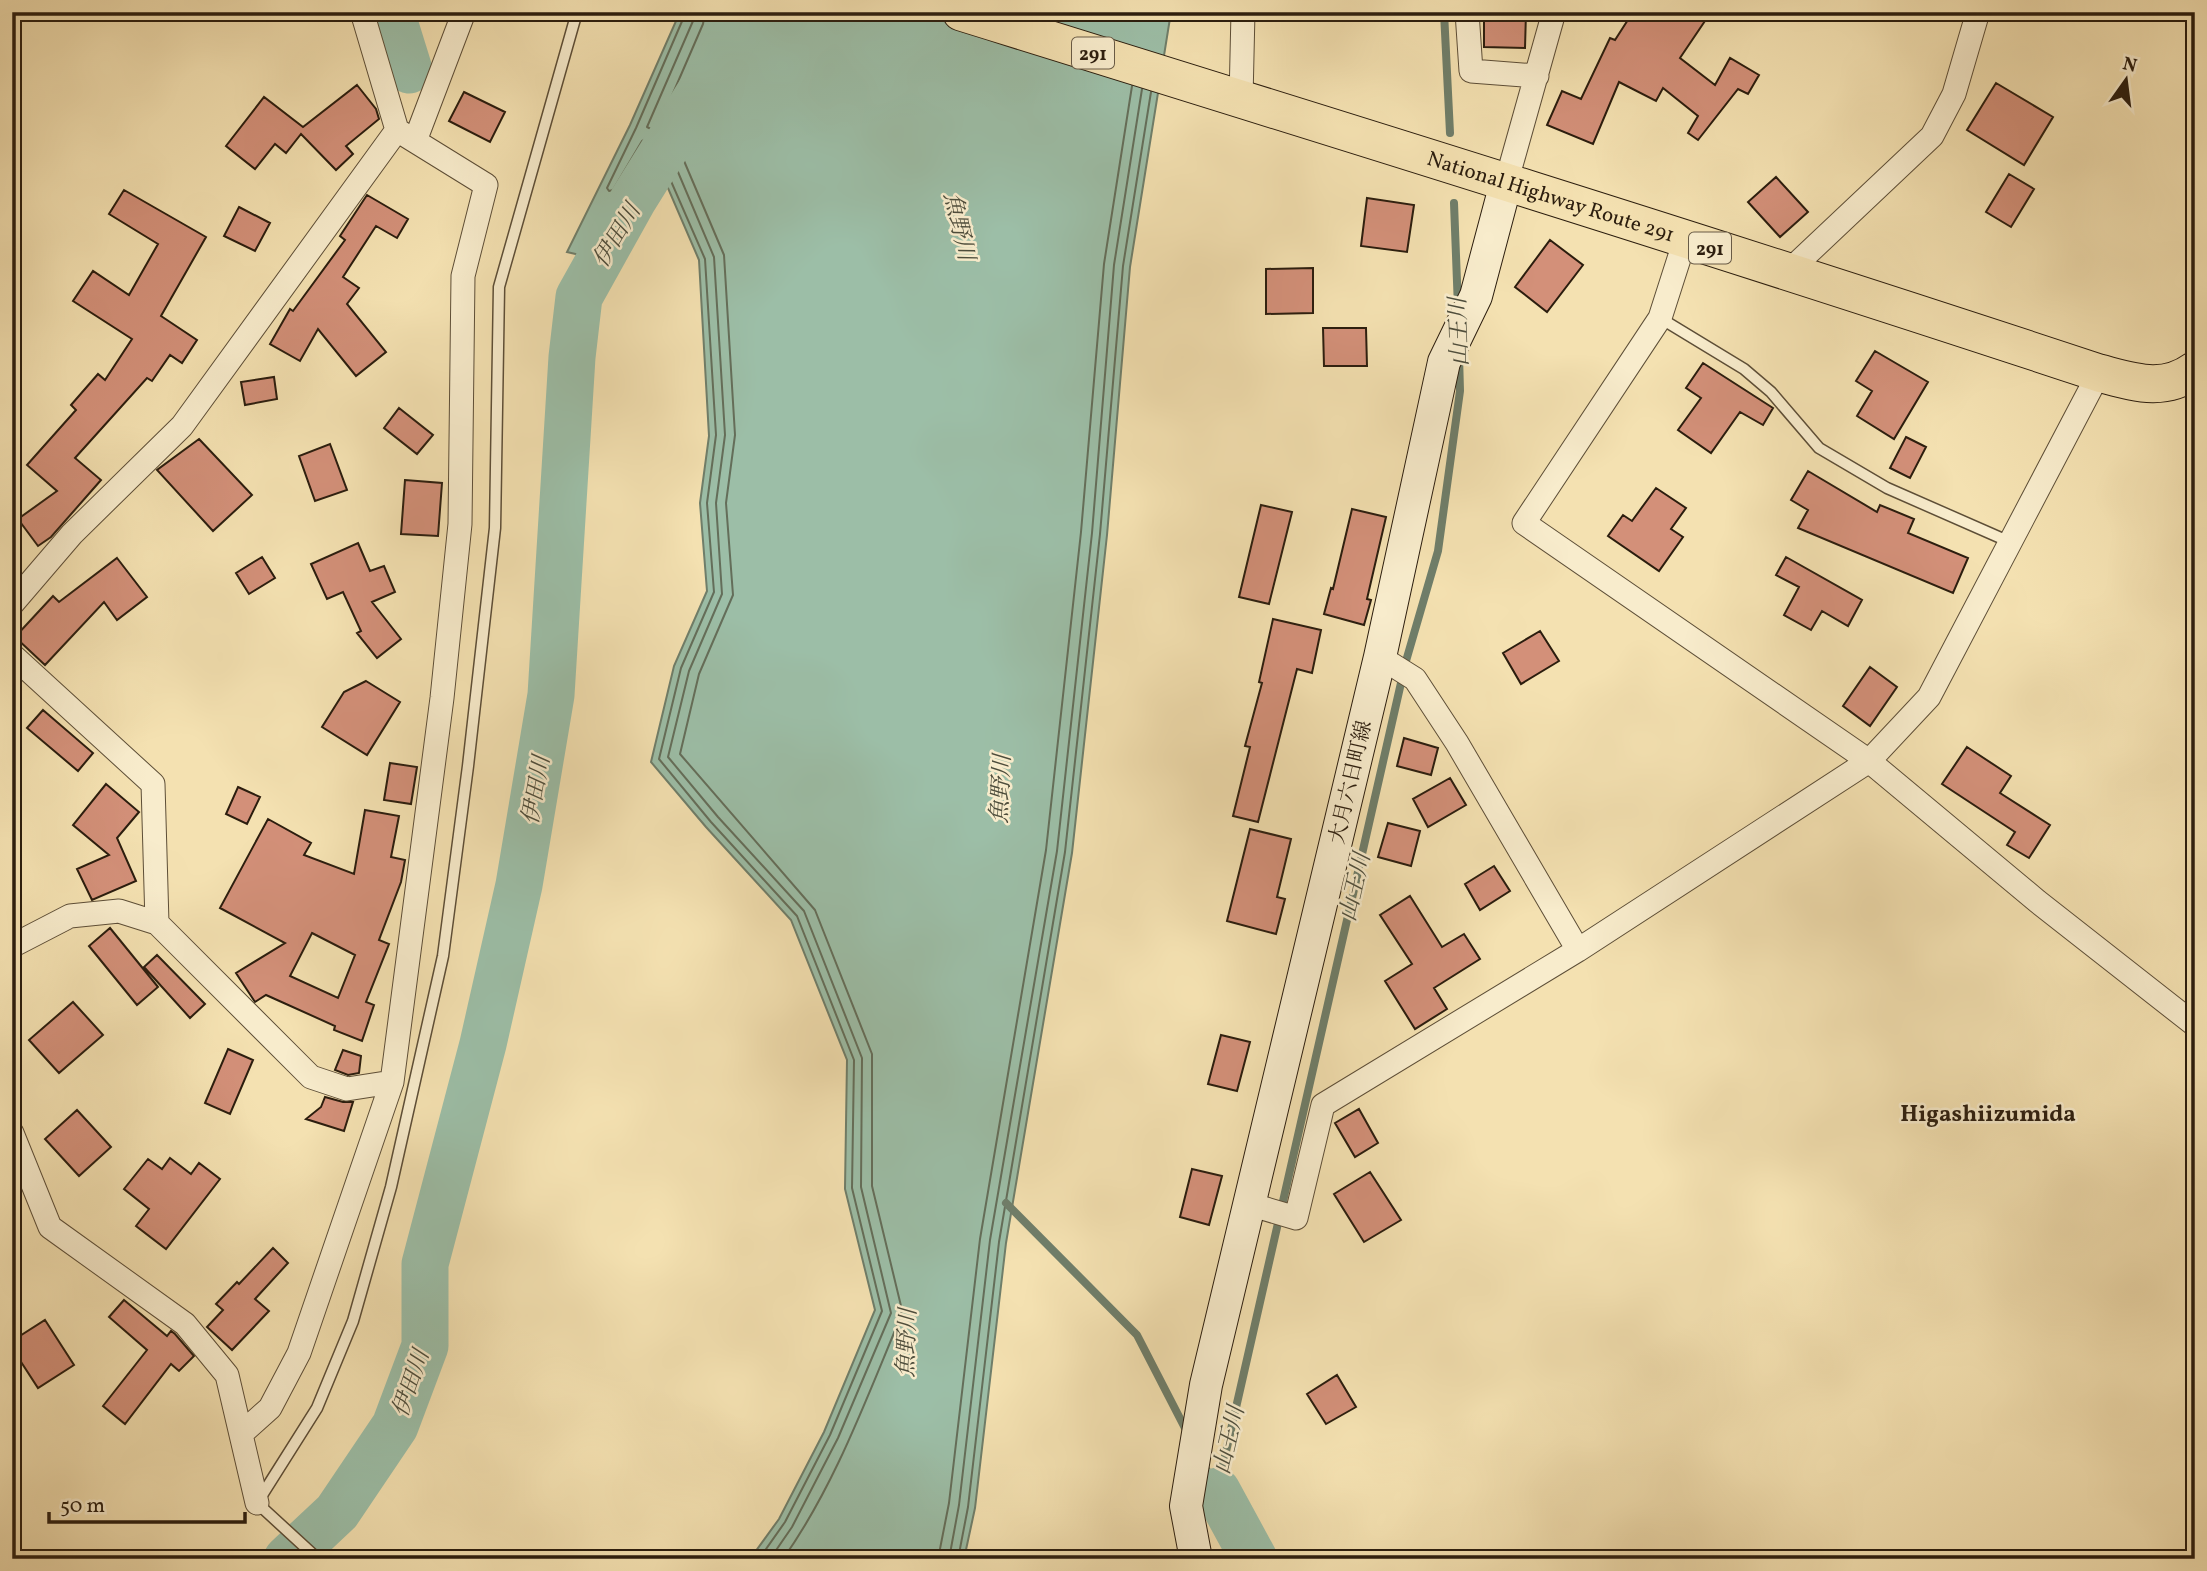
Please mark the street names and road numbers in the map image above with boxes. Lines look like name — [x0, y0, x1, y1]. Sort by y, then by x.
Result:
road number: 291 — [1072, 38, 1114, 68]
street label: National Highway Route 291 — [1423, 145, 1678, 251]
road number: 291 — [1689, 232, 1731, 264]
street label: 大月六日町線 — [1323, 718, 1380, 847]

